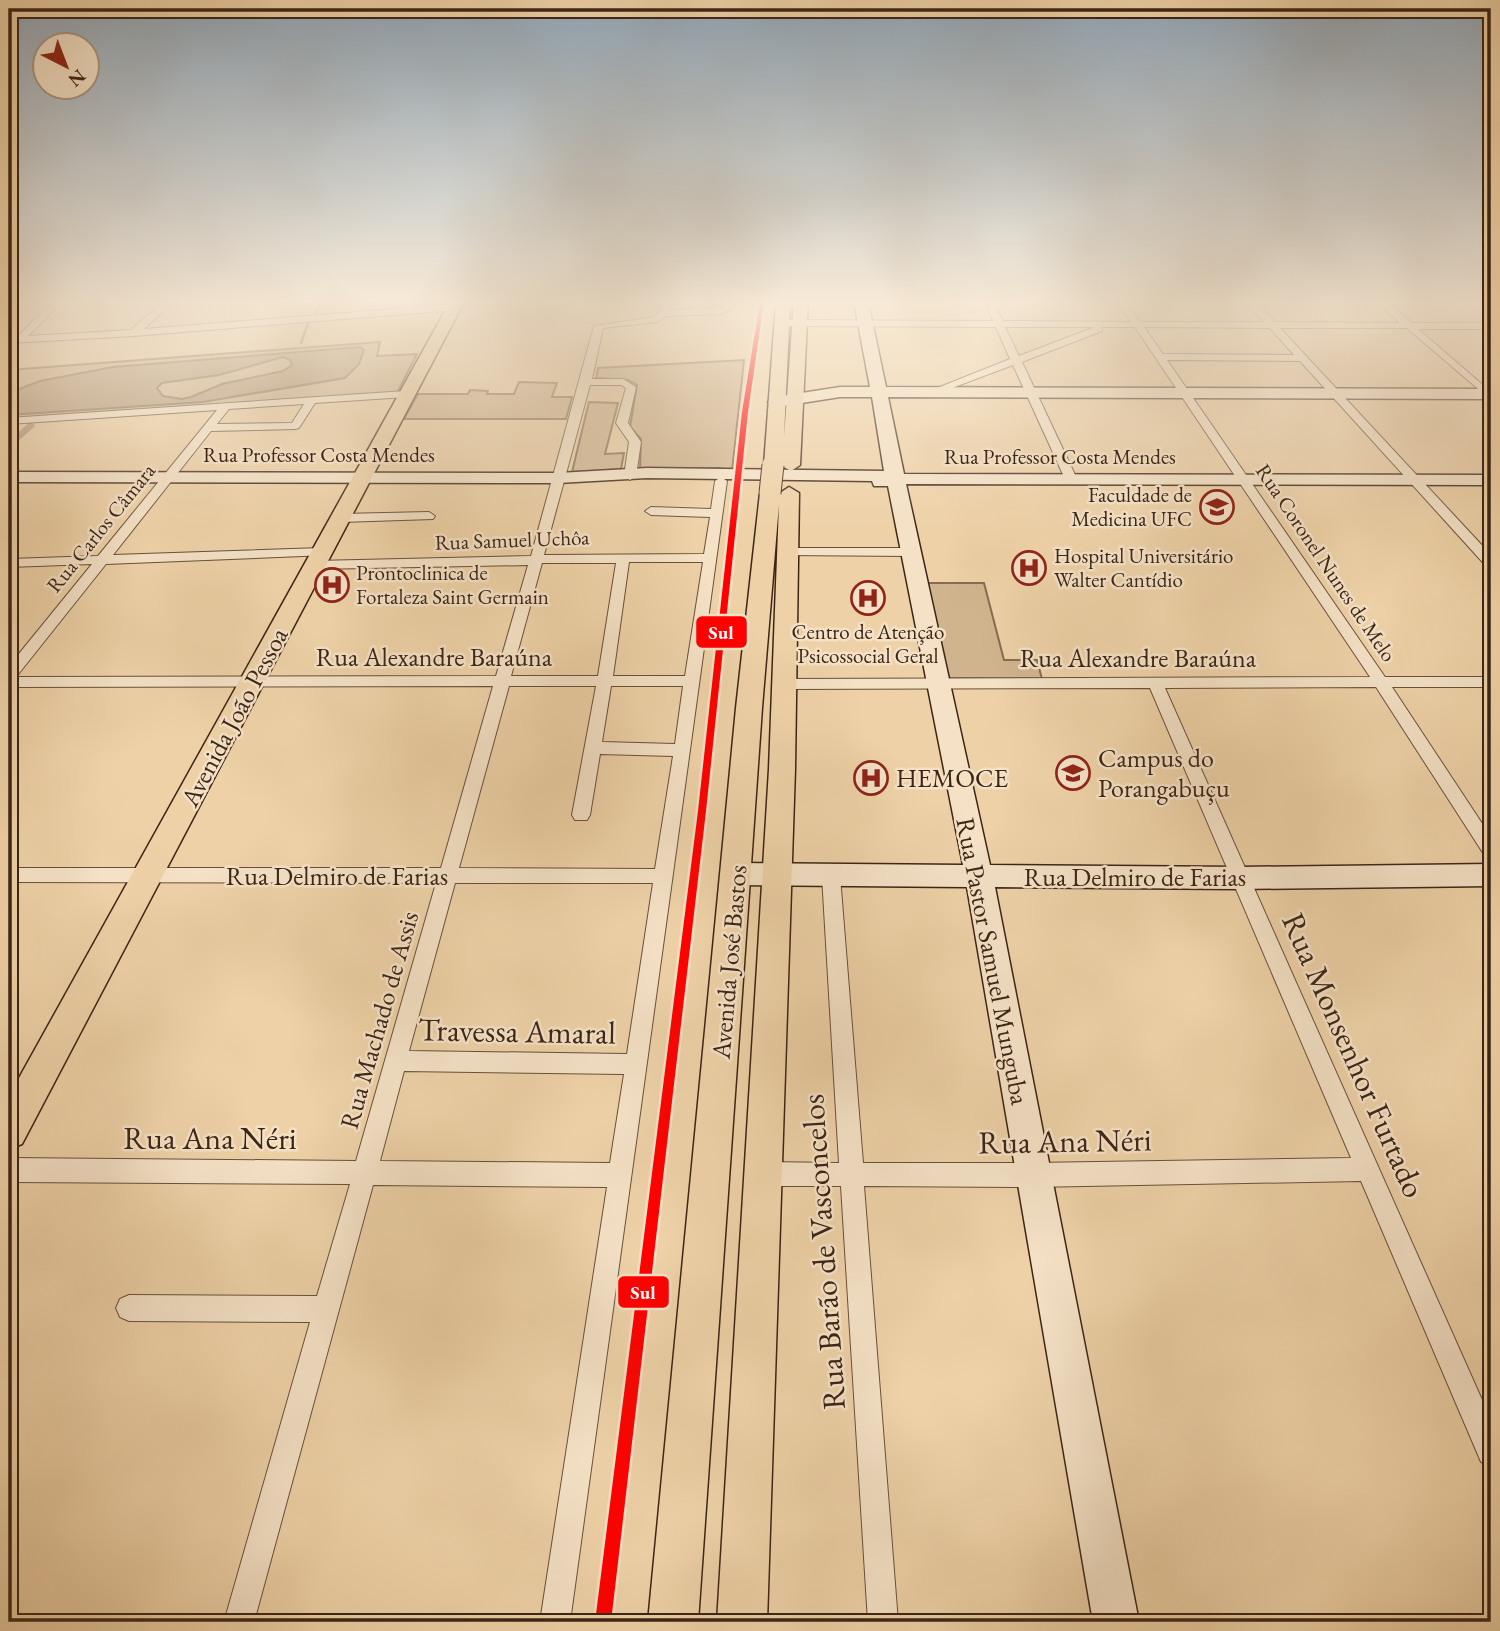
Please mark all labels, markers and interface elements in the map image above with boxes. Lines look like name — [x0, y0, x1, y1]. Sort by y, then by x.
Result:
north arrow — [32, 32, 102, 102]
text: N — [62, 64, 91, 93]
street label: Rua Professor Costa Mendes — [203, 441, 435, 468]
street label: Rua Professor Costa Mendes — [944, 443, 1176, 470]
street label: Rua Carlos Câmara — [40, 457, 161, 598]
street label: Rua Coronel Nunes de Melo — [1250, 459, 1403, 667]
place label: Faculdade de Medicina UFC — [1071, 481, 1192, 532]
school or university icon: Faculdade de Medicina UFC — [1198, 488, 1236, 526]
street label: Rua Samuel Uchôa — [434, 523, 590, 556]
place label: Hospital Universitário Walter Cantídio — [1054, 542, 1234, 593]
hospital icon: Hospital Universitário Walter Cantídio — [1010, 549, 1048, 587]
place label: Prontoclinica de Fortaleza Saint Germain — [356, 559, 549, 610]
hospital icon: Prontoclinica de Fortaleza Saint Germain — [313, 566, 351, 604]
hospital icon: Centro de Atenção Psicossocial Geral — [849, 579, 887, 617]
line badge: Sul — [695, 615, 748, 649]
place label: Centro de Atenção Psicossocial Geral — [792, 618, 944, 669]
text: Sul — [708, 620, 734, 645]
street label: Avenida João Pessoa — [172, 621, 296, 813]
street label: Rua Alexandre Baraúna — [316, 640, 553, 674]
street label: Rua Alexandre Baraúna — [1020, 641, 1257, 675]
place label: Campus do Porangabuçu — [1098, 741, 1230, 805]
school or university icon: Campus do Porangabuçu — [1054, 754, 1092, 792]
hospital icon: HEMOCE — [852, 759, 890, 797]
place label: HEMOCE — [896, 761, 1008, 795]
street label: Rua Pastor Samuel Munguba — [948, 815, 1038, 1108]
street label: Rua Delmiro de Farias — [226, 859, 448, 893]
street label: Rua Delmiro de Farias — [1024, 860, 1246, 894]
street label: Avenida José Bastos — [703, 863, 754, 1062]
street label: Rua Monsenhor Furtado — [1272, 906, 1436, 1204]
street label: Rua Machado de Assis — [332, 907, 426, 1133]
street label: Travessa Amaral — [418, 1008, 616, 1054]
street label: Rua Barão de Vasconcelos — [791, 1093, 855, 1411]
street label: Rua Ana Néri — [123, 1117, 297, 1159]
street label: Rua Ana Néri — [978, 1118, 1152, 1164]
line badge: Sul — [617, 1275, 670, 1309]
text: Sul — [630, 1280, 656, 1305]

